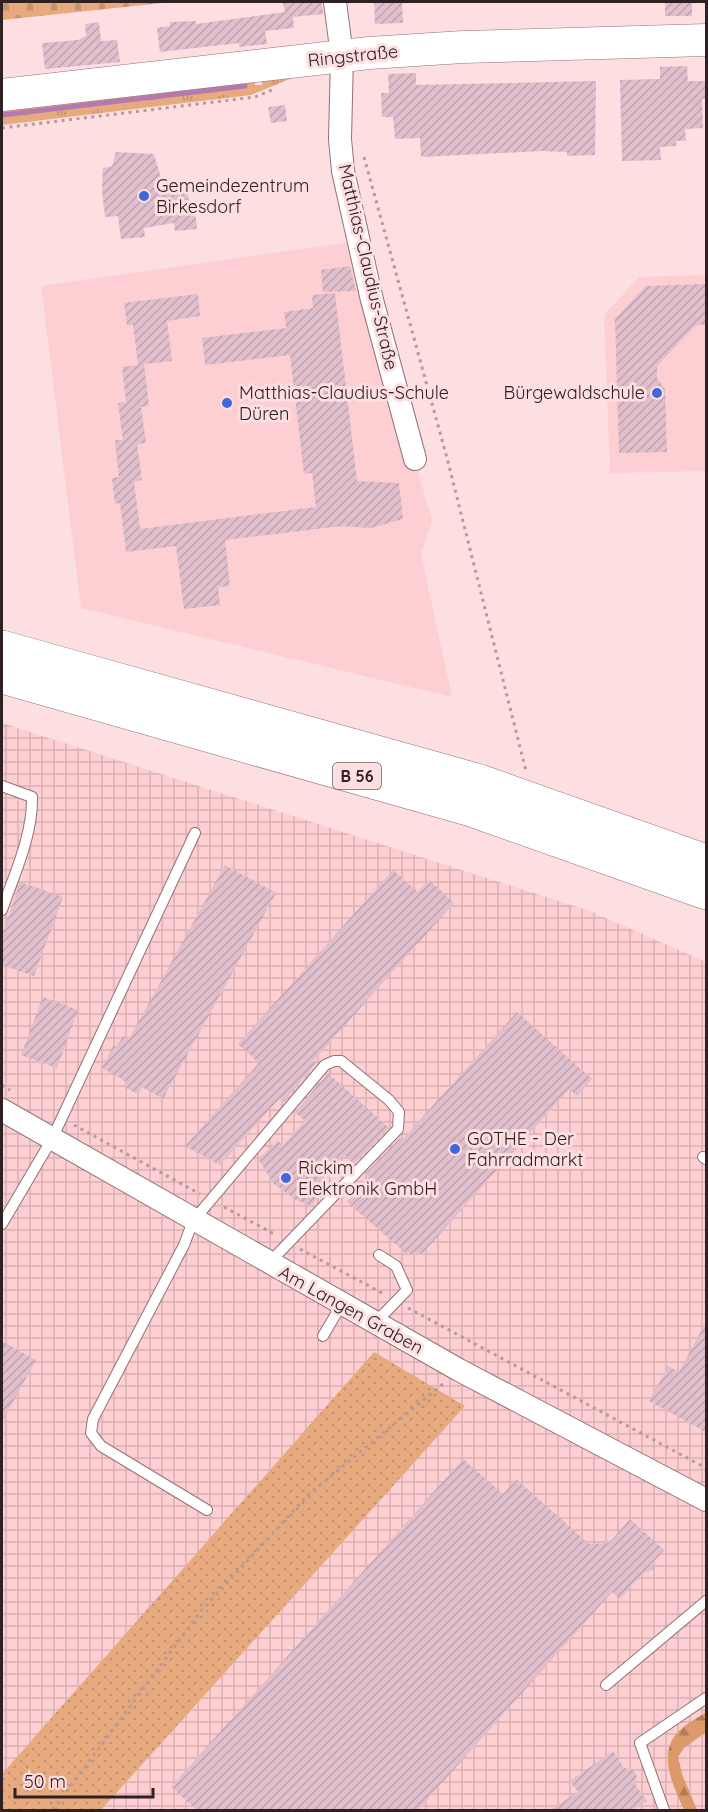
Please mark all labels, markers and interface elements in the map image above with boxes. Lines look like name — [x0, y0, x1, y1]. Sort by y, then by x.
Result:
street label: Ringstraße — [307, 39, 399, 72]
street label: Matthias-Claudius-Straße — [334, 162, 403, 372]
place label: Gemeindezentrum Birkesdorf — [156, 174, 309, 218]
marker: Gemeindezentrum Birkesdorf — [137, 189, 151, 203]
place label: Matthias-Claudius-Schule Düren — [239, 381, 449, 425]
place label: Bürgewaldschule — [504, 381, 645, 404]
marker: Bürgewaldschule — [650, 386, 664, 400]
marker: Matthias-Claudius-Schule Düren — [220, 396, 234, 410]
road number: B 56 — [333, 763, 381, 789]
place label: GOTHE - Der Fahrradmarkt — [467, 1127, 583, 1171]
marker: GOTHE - Der Fahrradmarkt — [448, 1142, 462, 1156]
place label: Rickim Elektronik GmbH — [298, 1156, 437, 1200]
marker: Rickim Elektronik GmbH — [279, 1171, 293, 1185]
street label: Am Langen Graben — [275, 1260, 428, 1359]
scale bar — [15, 1761, 153, 1799]
text: 50 m — [24, 1770, 66, 1793]

